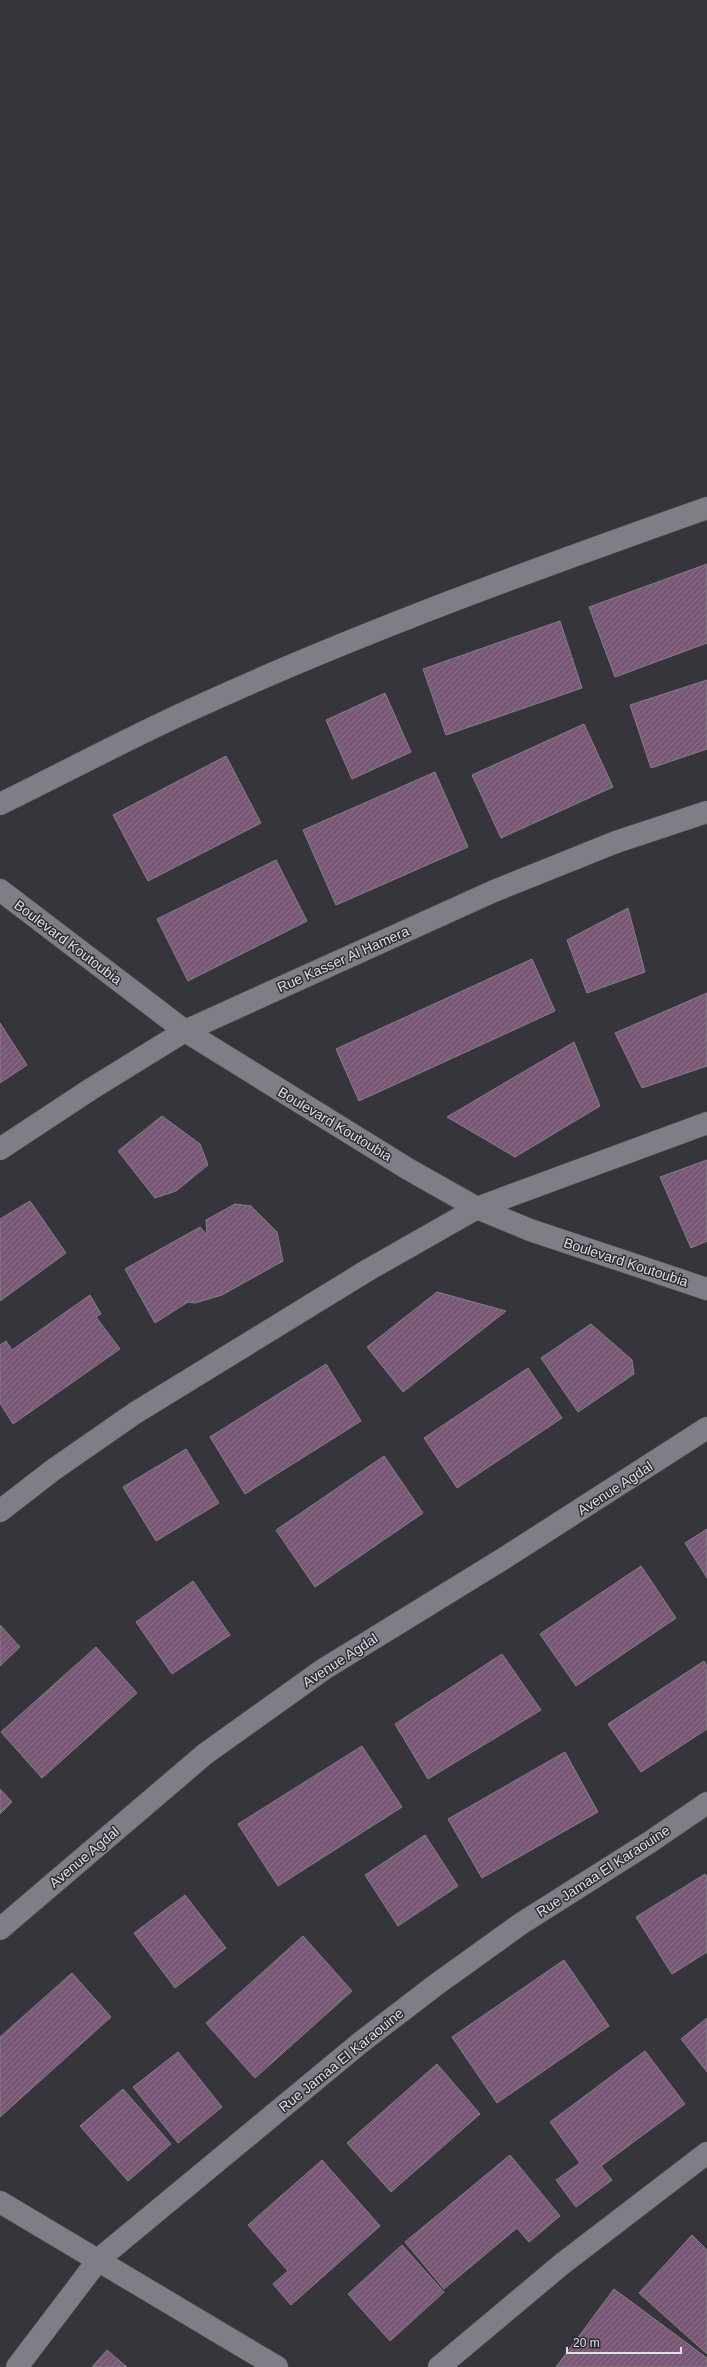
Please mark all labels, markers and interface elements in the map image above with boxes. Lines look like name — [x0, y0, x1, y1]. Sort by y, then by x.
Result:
street label: Boulevard Koutoubia — [11, 896, 125, 988]
street label: Rue Kasser Al Hamera — [275, 923, 411, 995]
street label: Boulevard Koutoubia — [275, 1084, 395, 1164]
street label: Boulevard Koutoubia — [562, 1234, 690, 1290]
street label: Avenue Agdal — [575, 1458, 655, 1518]
street label: Avenue Agdal — [300, 1630, 380, 1690]
street label: Rue Jamaa El Karaouine — [533, 1822, 673, 1920]
street label: Avenue Agdal — [46, 1823, 122, 1891]
street label: Rue Jamaa El Karaouine — [275, 2005, 407, 2115]
scale bar — [567, 2329, 681, 2355]
text: 20 m — [573, 2336, 600, 2350]

